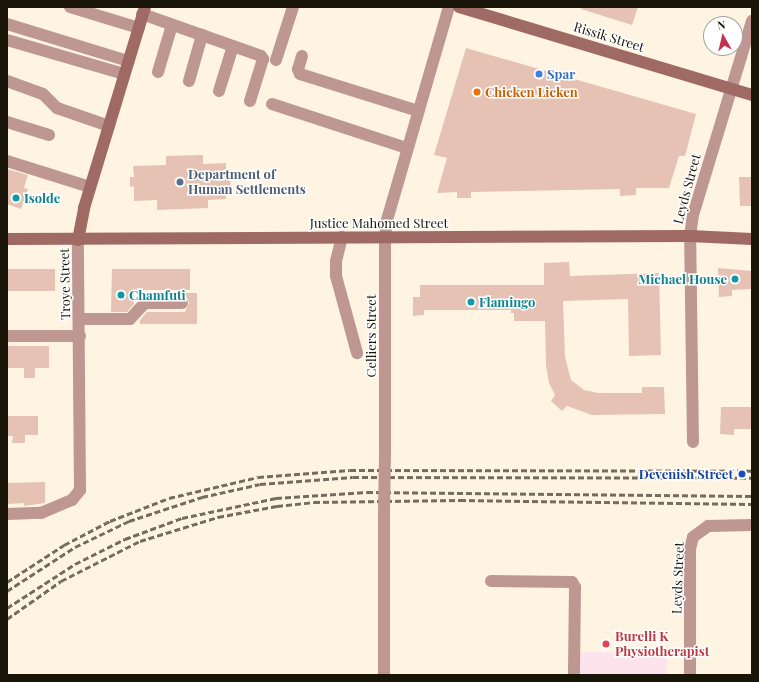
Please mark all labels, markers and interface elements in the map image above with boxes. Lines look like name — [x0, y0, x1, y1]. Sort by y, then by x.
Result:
north arrow — [703, 16, 743, 56]
text: N — [716, 17, 726, 33]
street label: Rissik Street — [572, 19, 646, 55]
place label: Spar — [547, 66, 575, 82]
marker: Spar — [534, 69, 544, 79]
place label: Chicken Licken — [485, 84, 578, 100]
marker: Chicken Licken — [472, 87, 482, 97]
street label: Leyds Street — [670, 152, 704, 226]
place label: Department of Human Settlements — [188, 167, 306, 198]
marker: Department of Human Settlements — [175, 177, 185, 187]
place label: Isolde — [24, 190, 60, 206]
marker: Isolde — [11, 193, 21, 203]
street label: Justice Mahomed Street — [310, 215, 448, 231]
street label: Troye Street — [57, 248, 73, 320]
place label: Michael House — [638, 271, 727, 287]
marker: Michael House — [730, 274, 740, 284]
place label: Chamfuti — [129, 287, 186, 303]
marker: Chamfuti — [116, 290, 126, 300]
street label: Celliers Street — [363, 294, 379, 378]
place label: Flamingo — [479, 294, 535, 310]
marker: Flamingo — [466, 297, 476, 307]
place label: Devenish Street — [639, 466, 733, 482]
marker: Devenish Street — [736, 468, 748, 480]
street label: Leyds Street — [669, 542, 687, 614]
place label: Burelli K Physiotherapist — [615, 629, 709, 660]
marker: Burelli K Physiotherapist — [600, 638, 612, 650]

